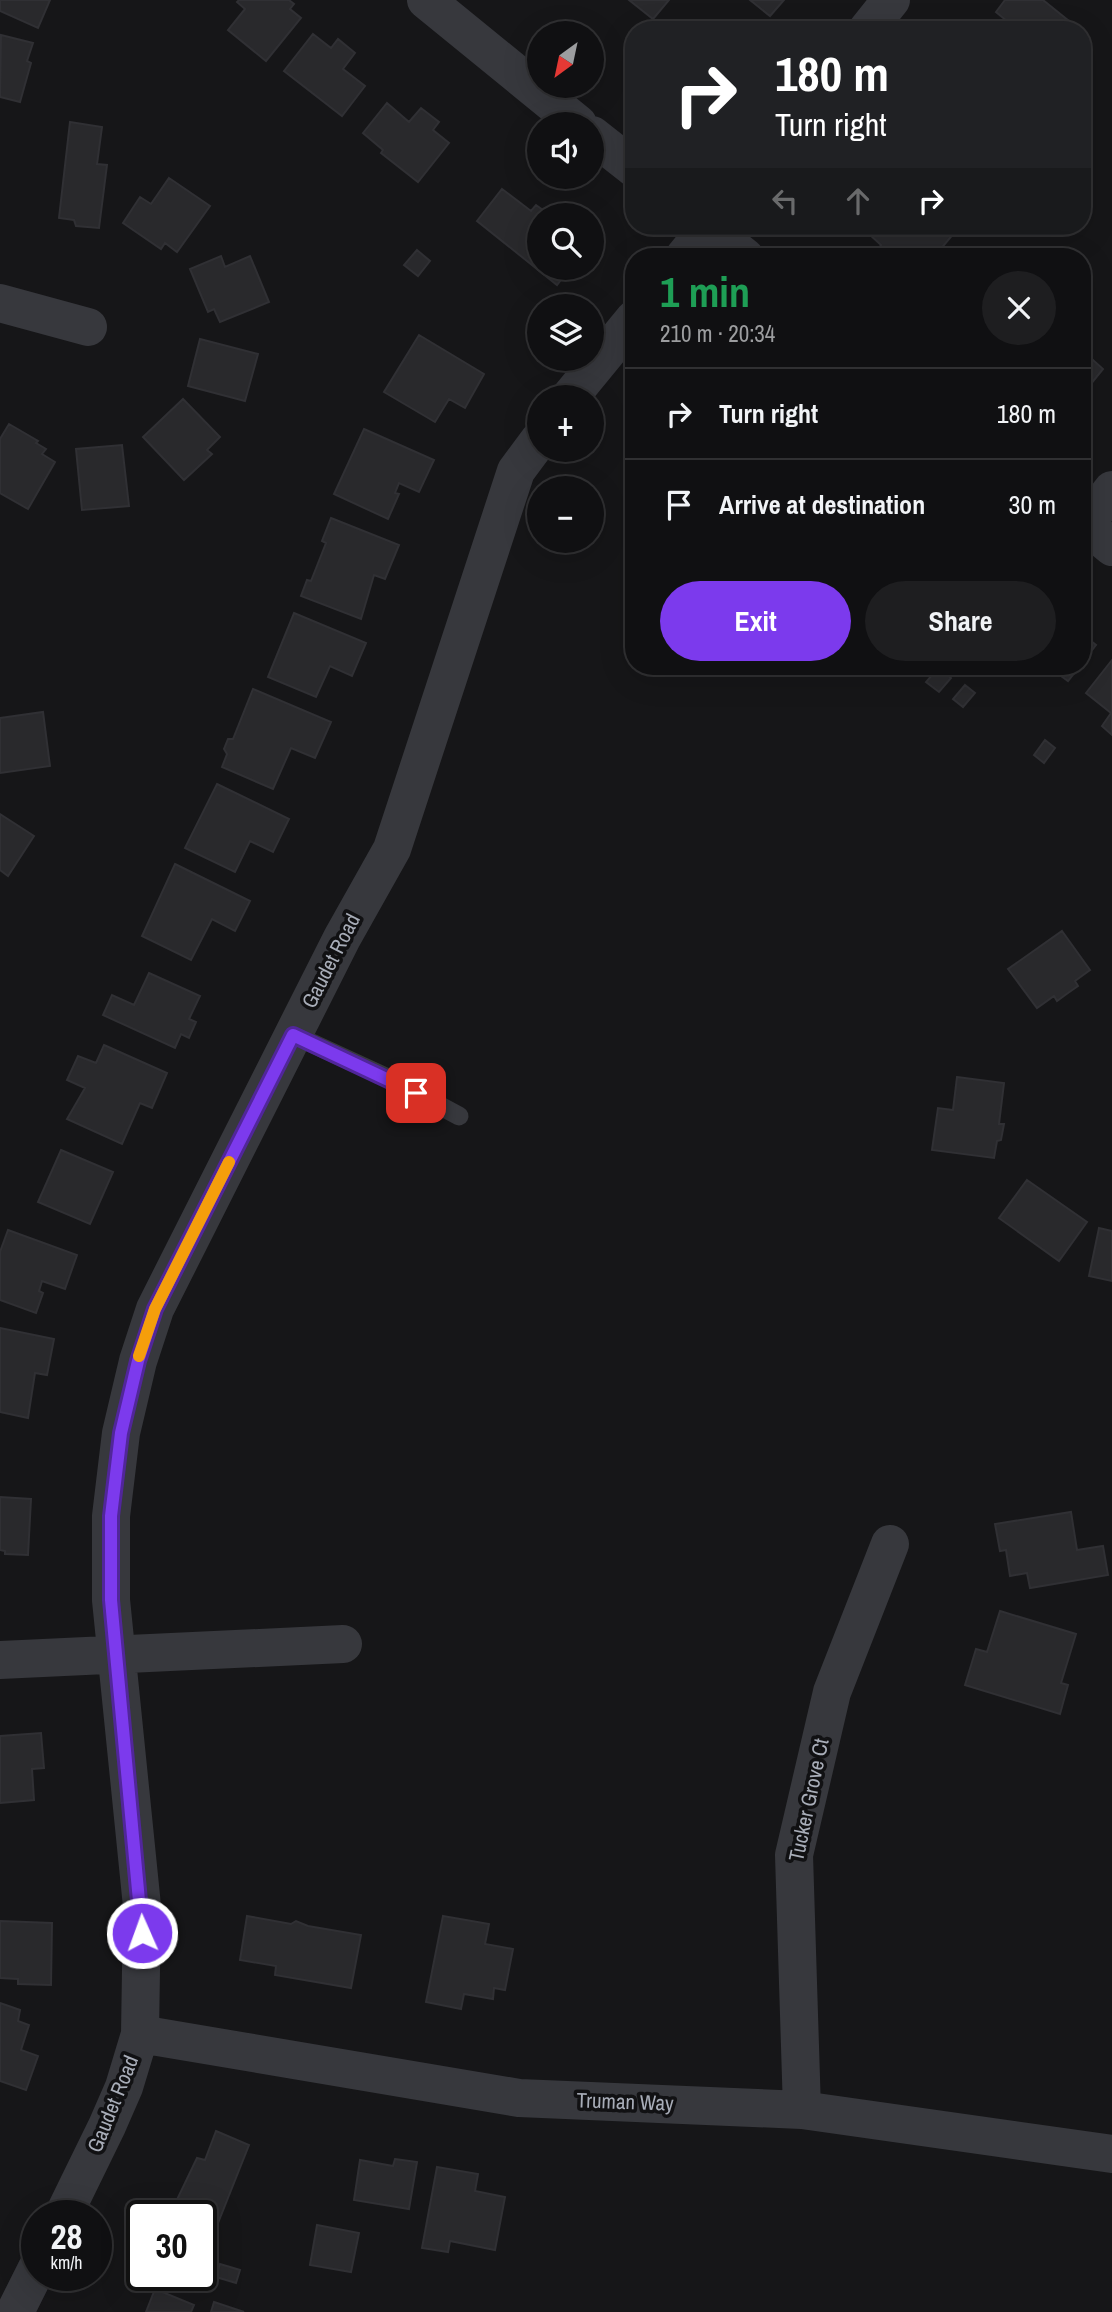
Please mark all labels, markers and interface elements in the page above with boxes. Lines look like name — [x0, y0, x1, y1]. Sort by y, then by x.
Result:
north arrow — [527, 21, 604, 98]
map controls — [527, 21, 604, 553]
text: 180 m — [775, 40, 889, 106]
icon: right — [660, 49, 751, 140]
text: Turn right — [775, 103, 887, 146]
button: sound — [527, 112, 604, 189]
icon: left — [766, 182, 804, 220]
icon: ahead — [839, 182, 877, 220]
icon: right — [912, 182, 950, 220]
button: search — [527, 203, 604, 280]
text: 1 min — [660, 264, 750, 320]
button: close — [982, 271, 1056, 345]
button: layers — [527, 294, 604, 371]
text: 210 m · 20:34 — [660, 318, 775, 349]
button: + — [527, 385, 604, 462]
icon: right — [660, 395, 698, 433]
text: Turn right — [719, 396, 818, 431]
text: 180 m — [997, 396, 1056, 431]
button: − — [527, 476, 604, 553]
icon: arrive — [660, 486, 698, 524]
text: Arrive at destination — [719, 487, 925, 522]
text: 30 m — [1009, 487, 1056, 522]
button: Exit — [660, 581, 851, 661]
button: Share — [865, 581, 1056, 661]
street label: Gaudet Road — [294, 909, 367, 1013]
pin — [386, 1063, 446, 1123]
icon: arrive — [397, 1074, 435, 1112]
street label: Tucker Grove Ct — [781, 1736, 836, 1864]
position arrow — [105, 1896, 179, 1970]
street label: Gaudet Road — [80, 2051, 145, 2157]
street label: Truman Way — [576, 2085, 675, 2118]
speed limit sign: 30 — [126, 2200, 217, 2291]
text: 28 — [51, 2213, 82, 2260]
text: km/h — [51, 2250, 83, 2275]

